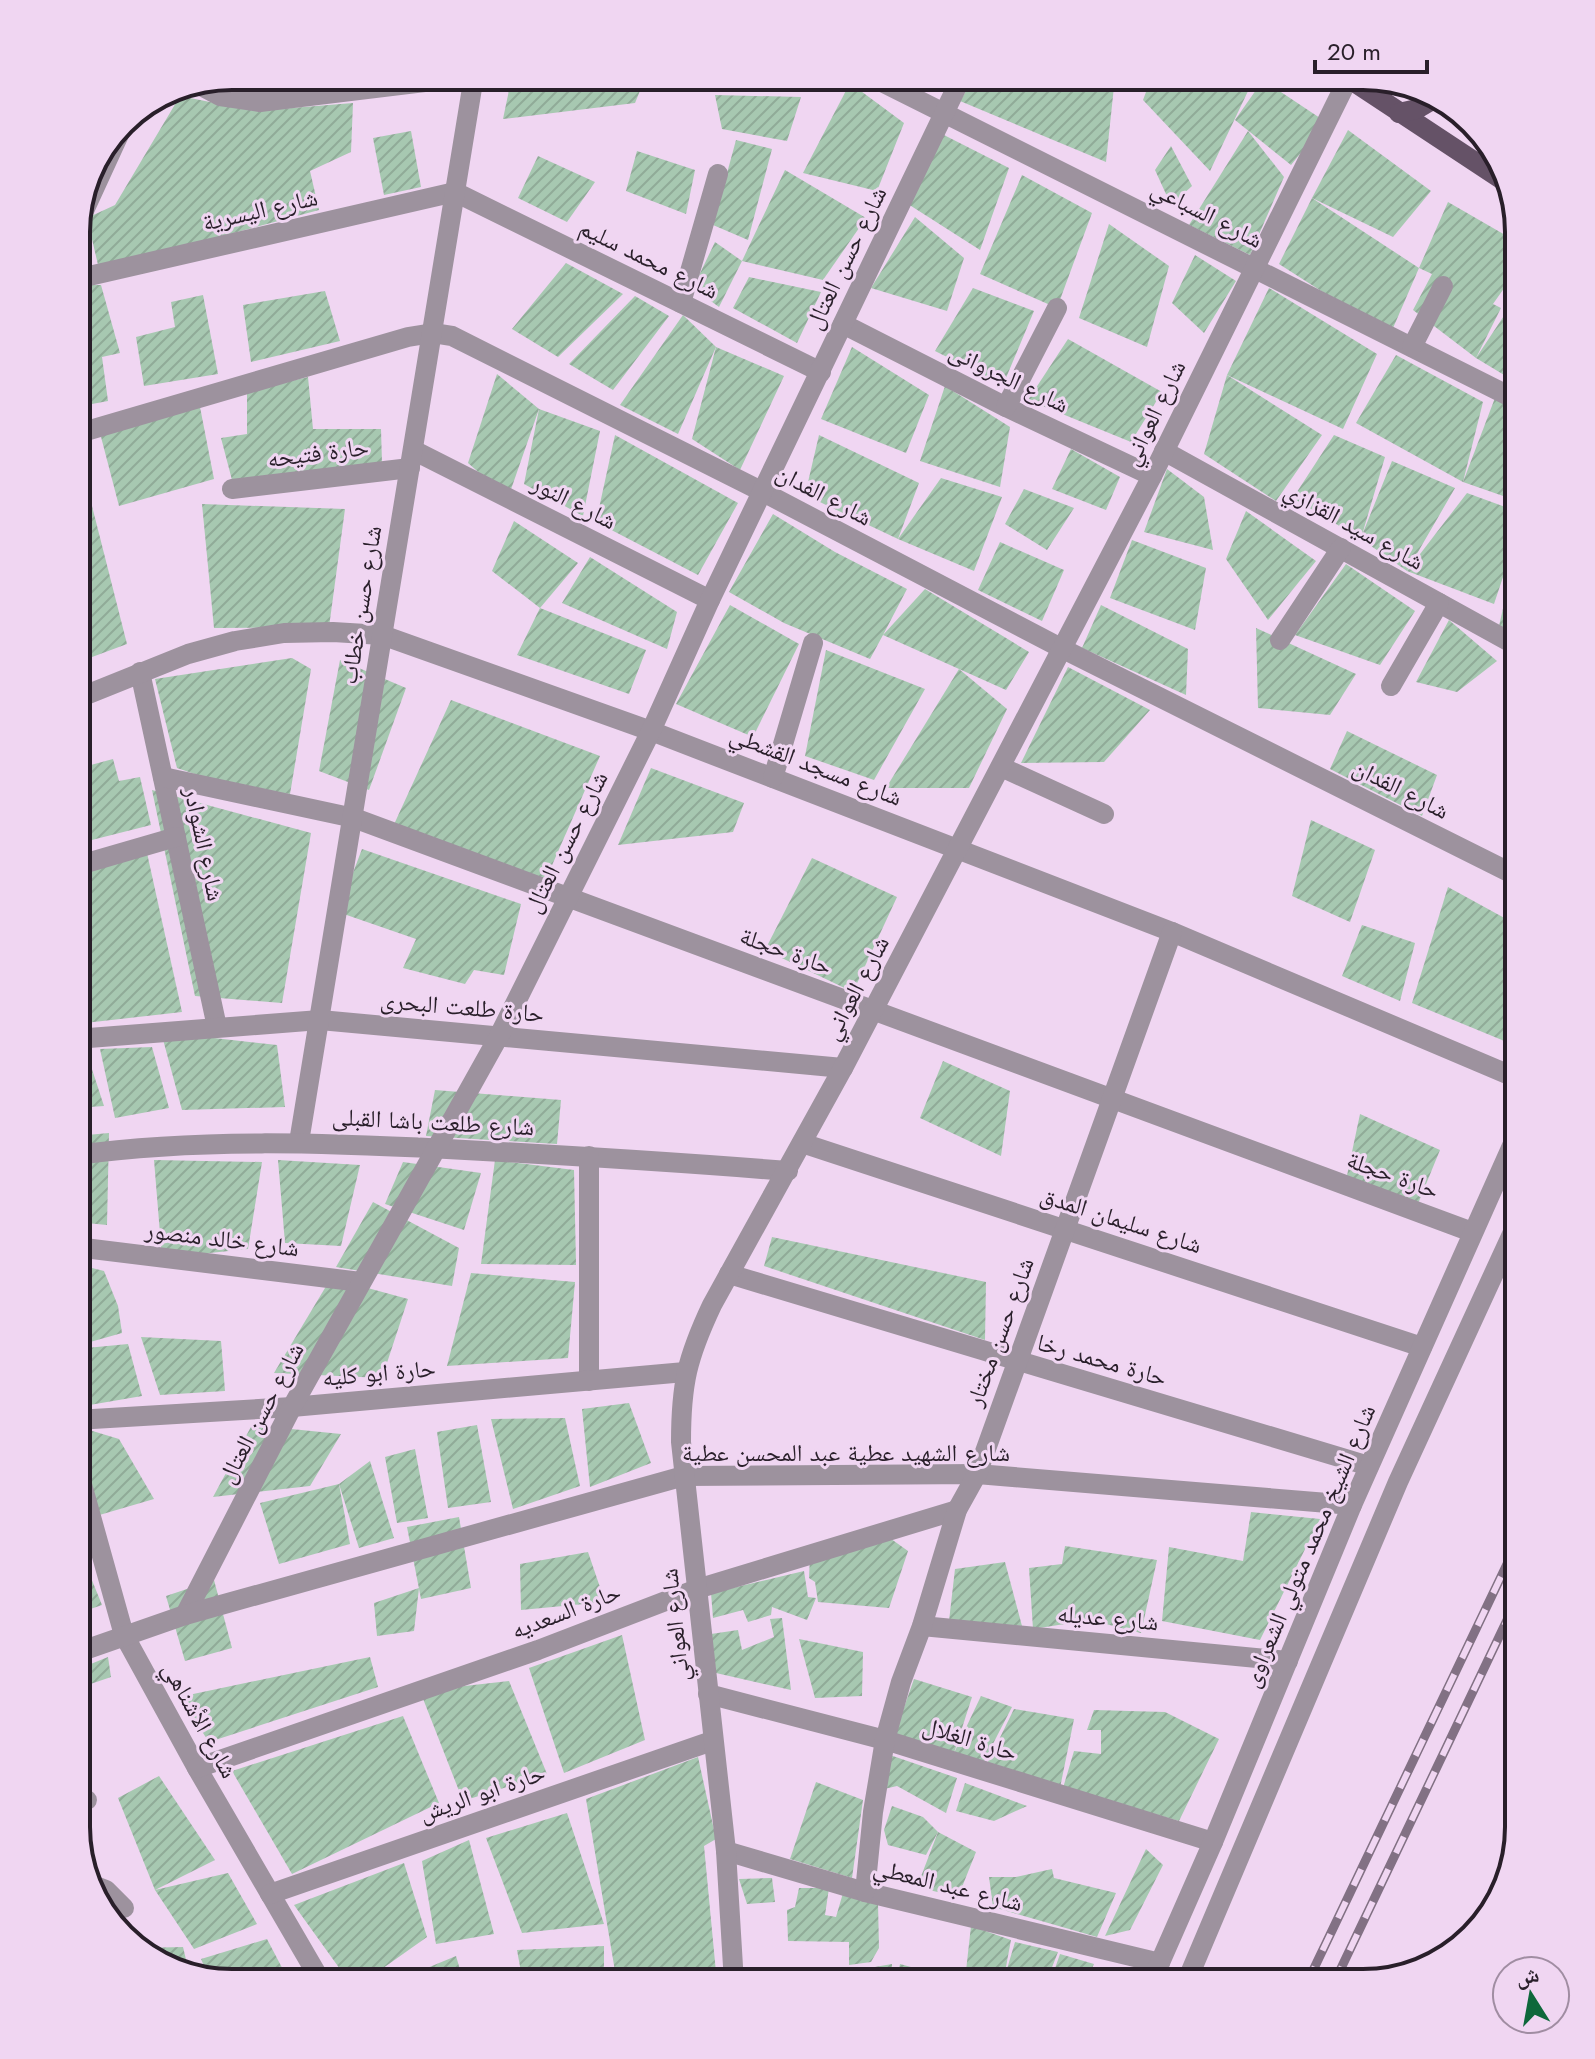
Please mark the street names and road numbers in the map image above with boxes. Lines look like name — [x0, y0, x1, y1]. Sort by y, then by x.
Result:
street label: شارع السباعي — [1144, 170, 1269, 259]
street label: شارع اليسرية — [199, 179, 321, 240]
street label: شارع حسن العتال — [796, 180, 895, 335]
street label: شارع محمد سليم — [574, 210, 725, 307]
street label: شارع الجروانى — [943, 333, 1075, 422]
street label: شارع العواني — [1113, 354, 1196, 472]
street label: حارة فتيحه — [265, 429, 371, 476]
street label: شارع الفدان — [770, 455, 878, 534]
street label: شارع النور — [525, 465, 623, 538]
street label: شارع سيد القزازي — [1277, 473, 1431, 580]
street label: شارع حسن خطاب — [331, 523, 390, 687]
street label: شارع مسجد القشطي — [724, 717, 907, 816]
street label: شارع الفدان — [1347, 749, 1456, 828]
street label: شارع حسن العتال — [515, 765, 616, 919]
street label: شارع الشوادر — [175, 783, 234, 904]
street label: حارة حجلة — [735, 918, 837, 983]
street label: شارع العواني — [813, 929, 900, 1047]
street label: حارة طلعت البحرى — [379, 982, 545, 1031]
street label: شارع طلعت باشا القبلى — [331, 1099, 535, 1144]
street label: حارة حجلة — [1342, 1142, 1444, 1207]
street label: شارع سليمان المدق — [1036, 1177, 1206, 1262]
street label: شارع خالد منصور — [142, 1212, 301, 1265]
street label: شارع حسن مختار — [956, 1252, 1043, 1412]
street label: حارة محمد رخا — [1033, 1324, 1171, 1395]
street label: شارع حسن العتال — [209, 1336, 312, 1489]
street label: حارة ابو كليه — [321, 1350, 437, 1395]
street label: شارع الشيخ محمد متولي الشعراوى — [1233, 1399, 1386, 1694]
street label: شارع الشهيد عطية عبد المحسن عطية — [682, 1435, 1010, 1470]
street label: شارع العواني — [651, 1567, 700, 1683]
street label: حارة السعديه — [506, 1574, 626, 1647]
street label: شارع عديله — [1056, 1596, 1160, 1639]
street label: شارع الأشناهي — [152, 1655, 247, 1785]
street label: حارة الغلال — [919, 1708, 1022, 1769]
street label: حارة ابو الريش — [414, 1755, 550, 1830]
street label: شارع عبد المعطي — [869, 1849, 1026, 1922]

